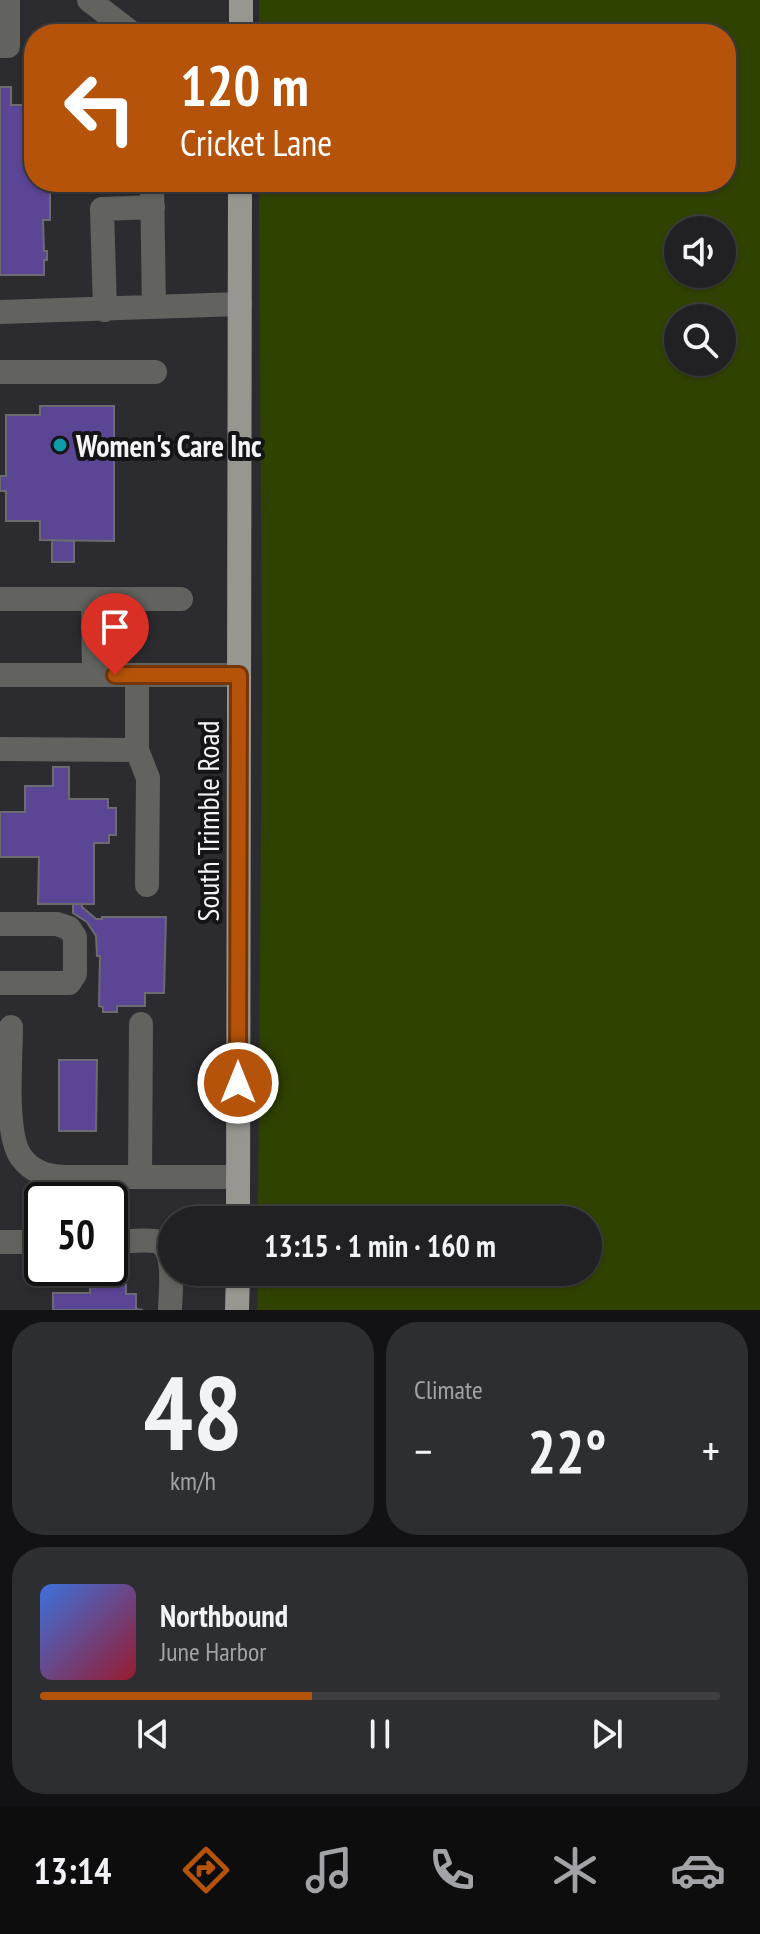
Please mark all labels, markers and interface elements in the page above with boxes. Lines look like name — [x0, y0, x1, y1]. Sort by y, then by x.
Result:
text: 120 m — [180, 49, 309, 121]
icon: left — [48, 56, 152, 160]
text: Cricket Lane — [180, 119, 332, 166]
map controls — [664, 216, 736, 376]
button: sound — [664, 216, 736, 288]
button: search — [664, 304, 736, 376]
place label: Women's Care Inc — [75, 426, 262, 465]
marker: Women's Care Inc — [51, 436, 69, 454]
pin — [81, 593, 149, 675]
icon: arrive — [93, 605, 137, 649]
street label: South Trimble Road — [188, 721, 227, 921]
position arrow — [196, 1041, 280, 1125]
speed limit sign: 50 — [24, 1182, 128, 1286]
text: 13:15 · 1 min · 160 m — [264, 1226, 496, 1265]
text: 48 — [143, 1344, 243, 1479]
text: Climate — [414, 1373, 483, 1406]
text: 22° — [527, 1412, 607, 1490]
text: − — [414, 1422, 432, 1479]
text: + — [702, 1422, 720, 1479]
text: km/h — [170, 1464, 216, 1497]
text: Northbound — [160, 1596, 288, 1635]
text: June Harbor — [160, 1635, 266, 1668]
icon: previous — [131, 1712, 175, 1756]
icon: pause — [358, 1712, 402, 1756]
icon: next — [585, 1712, 629, 1756]
icon: directions — [178, 1842, 234, 1898]
icon: music — [301, 1842, 357, 1898]
icon: phone — [424, 1842, 480, 1898]
icon: climate — [547, 1842, 603, 1898]
icon: car — [670, 1842, 726, 1898]
text: 13:14 — [34, 1847, 111, 1894]

